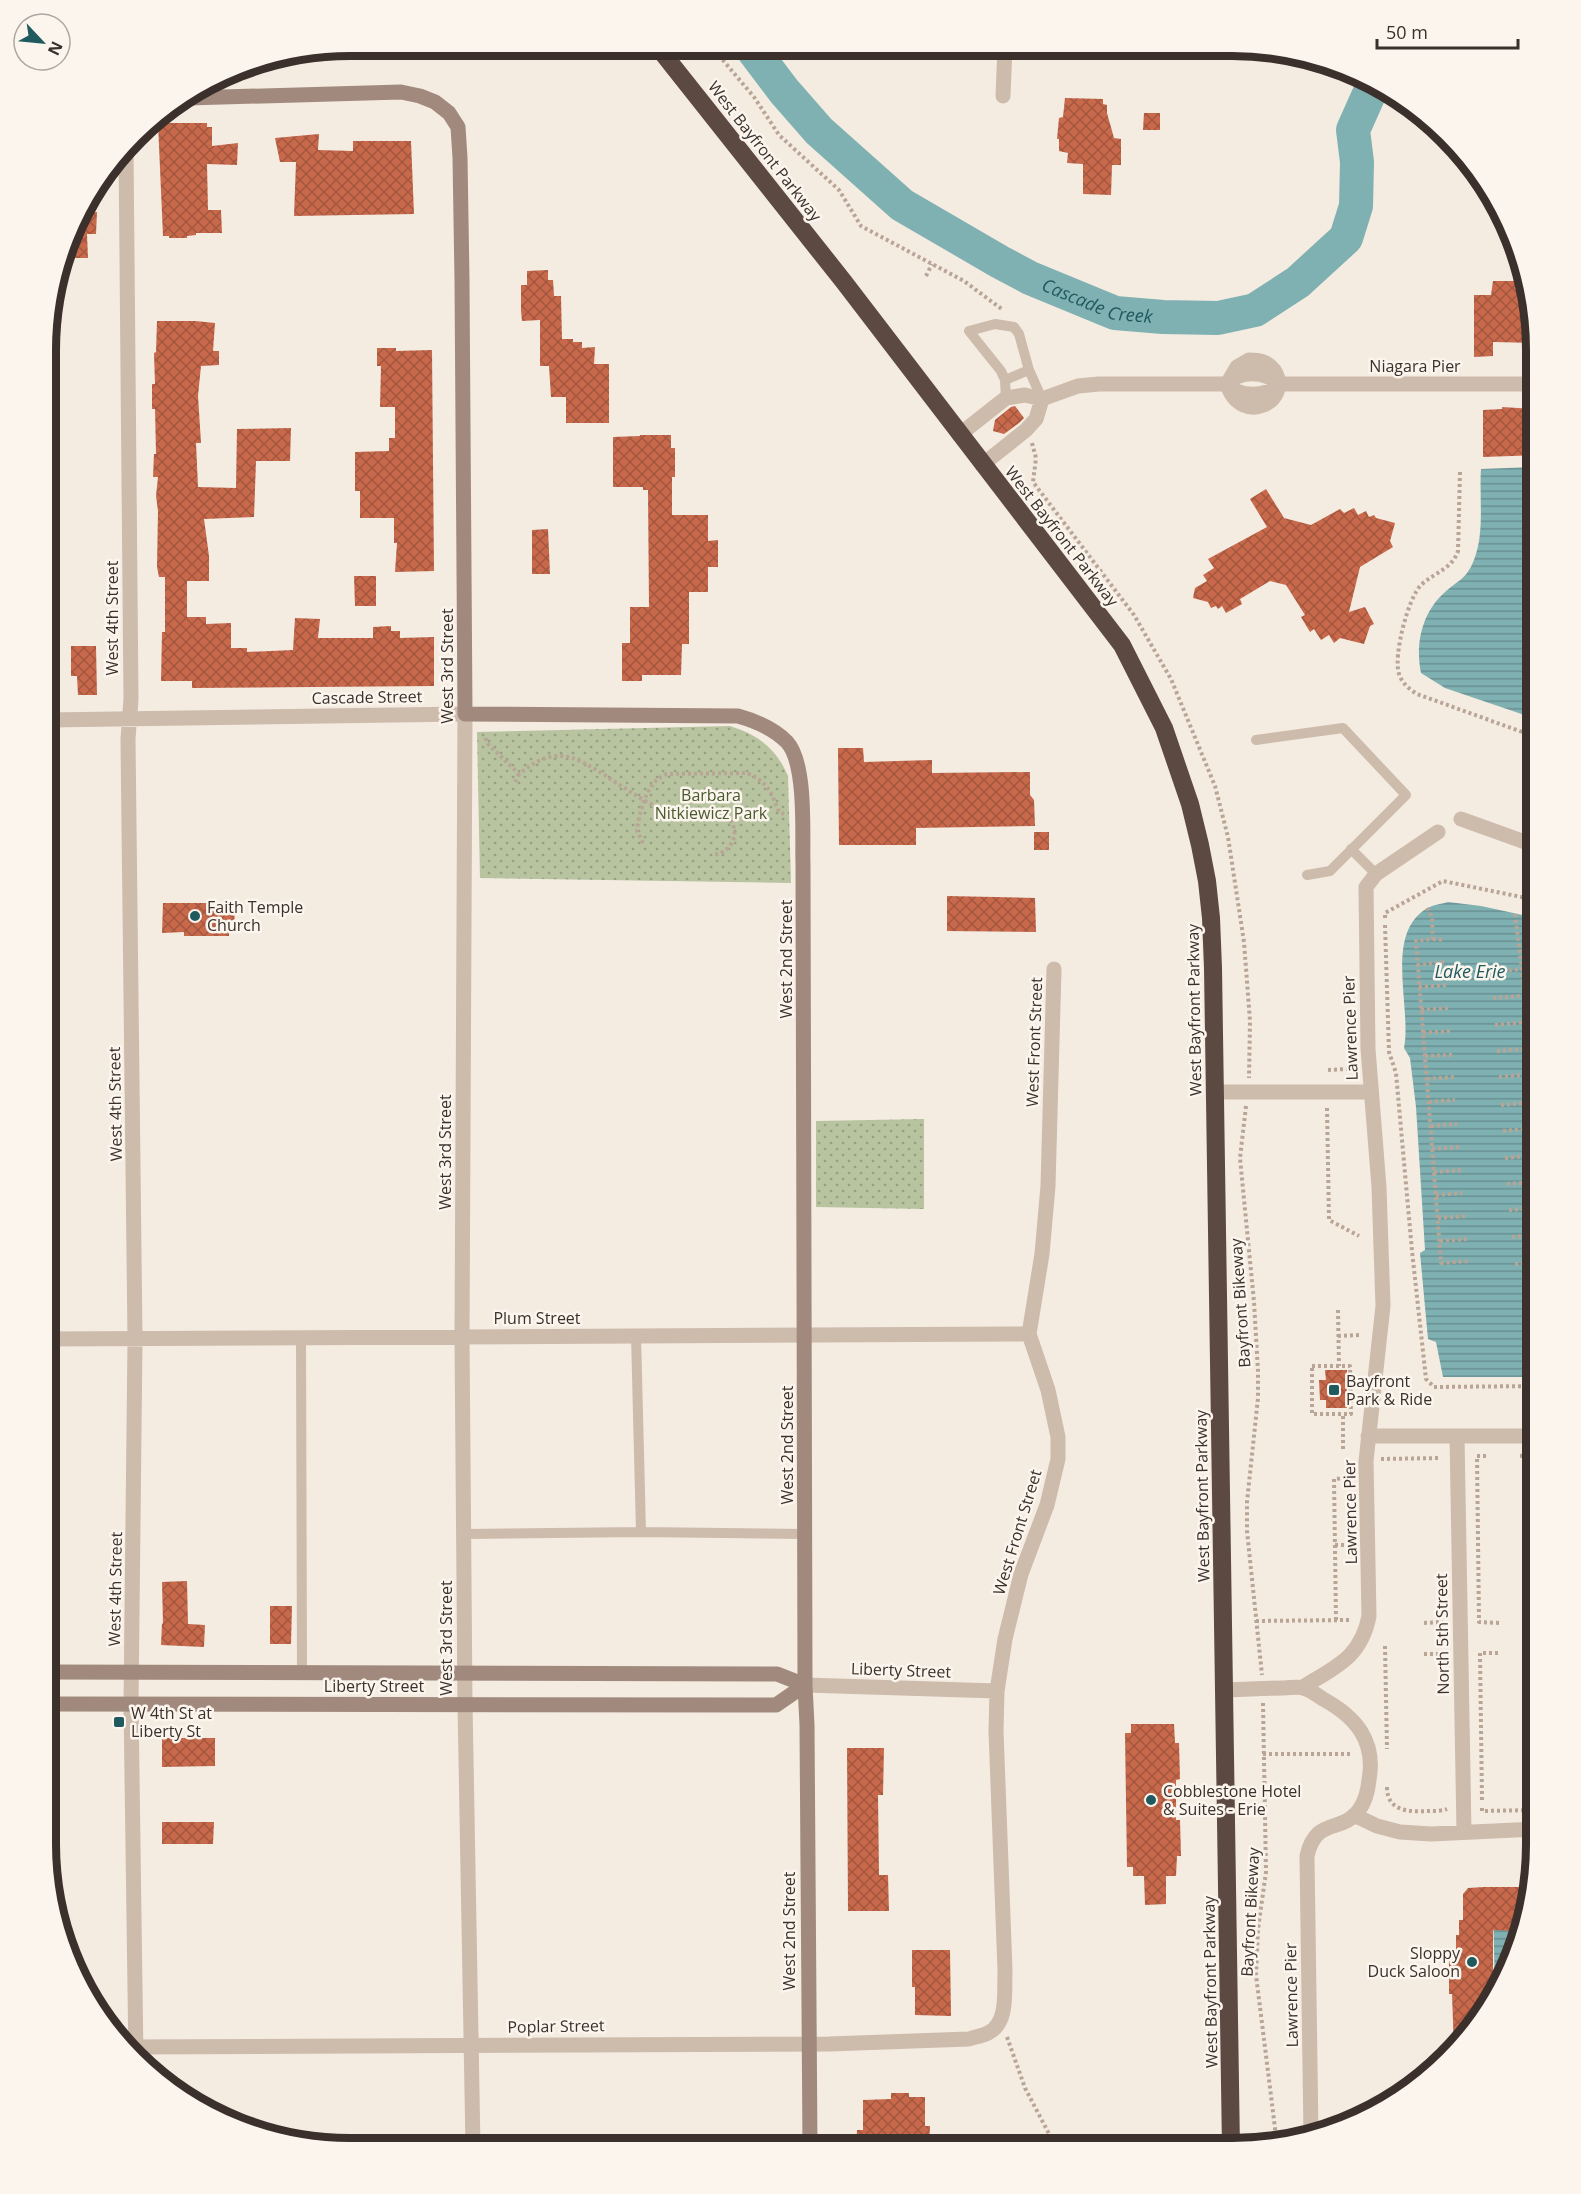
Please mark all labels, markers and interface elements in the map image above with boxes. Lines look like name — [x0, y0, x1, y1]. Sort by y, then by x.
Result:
north arrow — [12, 12, 72, 72]
scale bar — [1377, 12, 1518, 50]
text: 50 m — [1386, 20, 1428, 44]
text: N — [43, 38, 68, 59]
street label: West Bayfront Parkway — [703, 76, 827, 227]
water label: Cascade Creek — [1039, 272, 1155, 328]
street label: Niagara Pier — [1369, 355, 1461, 377]
street label: West Bayfront Parkway — [1000, 461, 1124, 612]
street label: West 4th Street — [101, 560, 123, 675]
street label: West 3rd Street — [436, 608, 458, 724]
street label: Cascade Street — [311, 685, 423, 709]
park label: Barbara Nitkiewicz Park — [655, 784, 768, 824]
place label: Faith Temple Church — [207, 896, 303, 936]
street label: West 2nd Street — [775, 899, 797, 1018]
marker: Faith Temple Church — [188, 909, 202, 923]
street label: West Bayfront Parkway — [1181, 923, 1207, 1096]
water label: Lake Erie — [1434, 959, 1506, 983]
street label: Lawrence Pier — [1337, 975, 1363, 1081]
street label: West Front Street — [1021, 976, 1047, 1107]
street label: West 4th Street — [103, 1046, 127, 1162]
street label: West 3rd Street — [434, 1094, 456, 1210]
street label: Bayfront Bikeway — [1224, 1237, 1255, 1368]
street label: Plum Street — [493, 1307, 581, 1329]
place label: Bayfront Park & Ride — [1346, 1370, 1432, 1410]
marker: Bayfront Park & Ride — [1327, 1383, 1341, 1397]
street label: West 2nd Street — [776, 1385, 798, 1504]
street label: West Bayfront Parkway — [1189, 1409, 1215, 1582]
street label: Lawrence Pier — [1338, 1459, 1362, 1565]
street label: West Front Street — [987, 1466, 1047, 1597]
street label: West 4th Street — [103, 1531, 127, 1647]
street label: North 5th Street — [1430, 1573, 1454, 1695]
street label: West 3rd Street — [435, 1580, 457, 1696]
street label: Liberty Street — [851, 1657, 952, 1683]
street label: Liberty Street — [324, 1675, 424, 1697]
place label: W 4th St at Liberty St — [131, 1702, 212, 1742]
marker: W 4th St at Liberty St — [112, 1715, 126, 1729]
place label: Cobblestone Hotel & Suites - Erie — [1163, 1780, 1301, 1820]
marker: Cobblestone Hotel & Suites - Erie — [1144, 1793, 1158, 1807]
street label: Bayfront Bikeway — [1236, 1846, 1264, 1977]
street label: West 2nd Street — [778, 1871, 800, 1990]
street label: West Bayfront Parkway — [1197, 1895, 1223, 2068]
street label: Lawrence Pier — [1279, 1942, 1303, 2048]
place label: Sloppy Duck Saloon — [1368, 1942, 1461, 1982]
marker: Sloppy Duck Saloon — [1465, 1955, 1479, 1969]
street label: Poplar Street — [507, 2014, 605, 2038]

